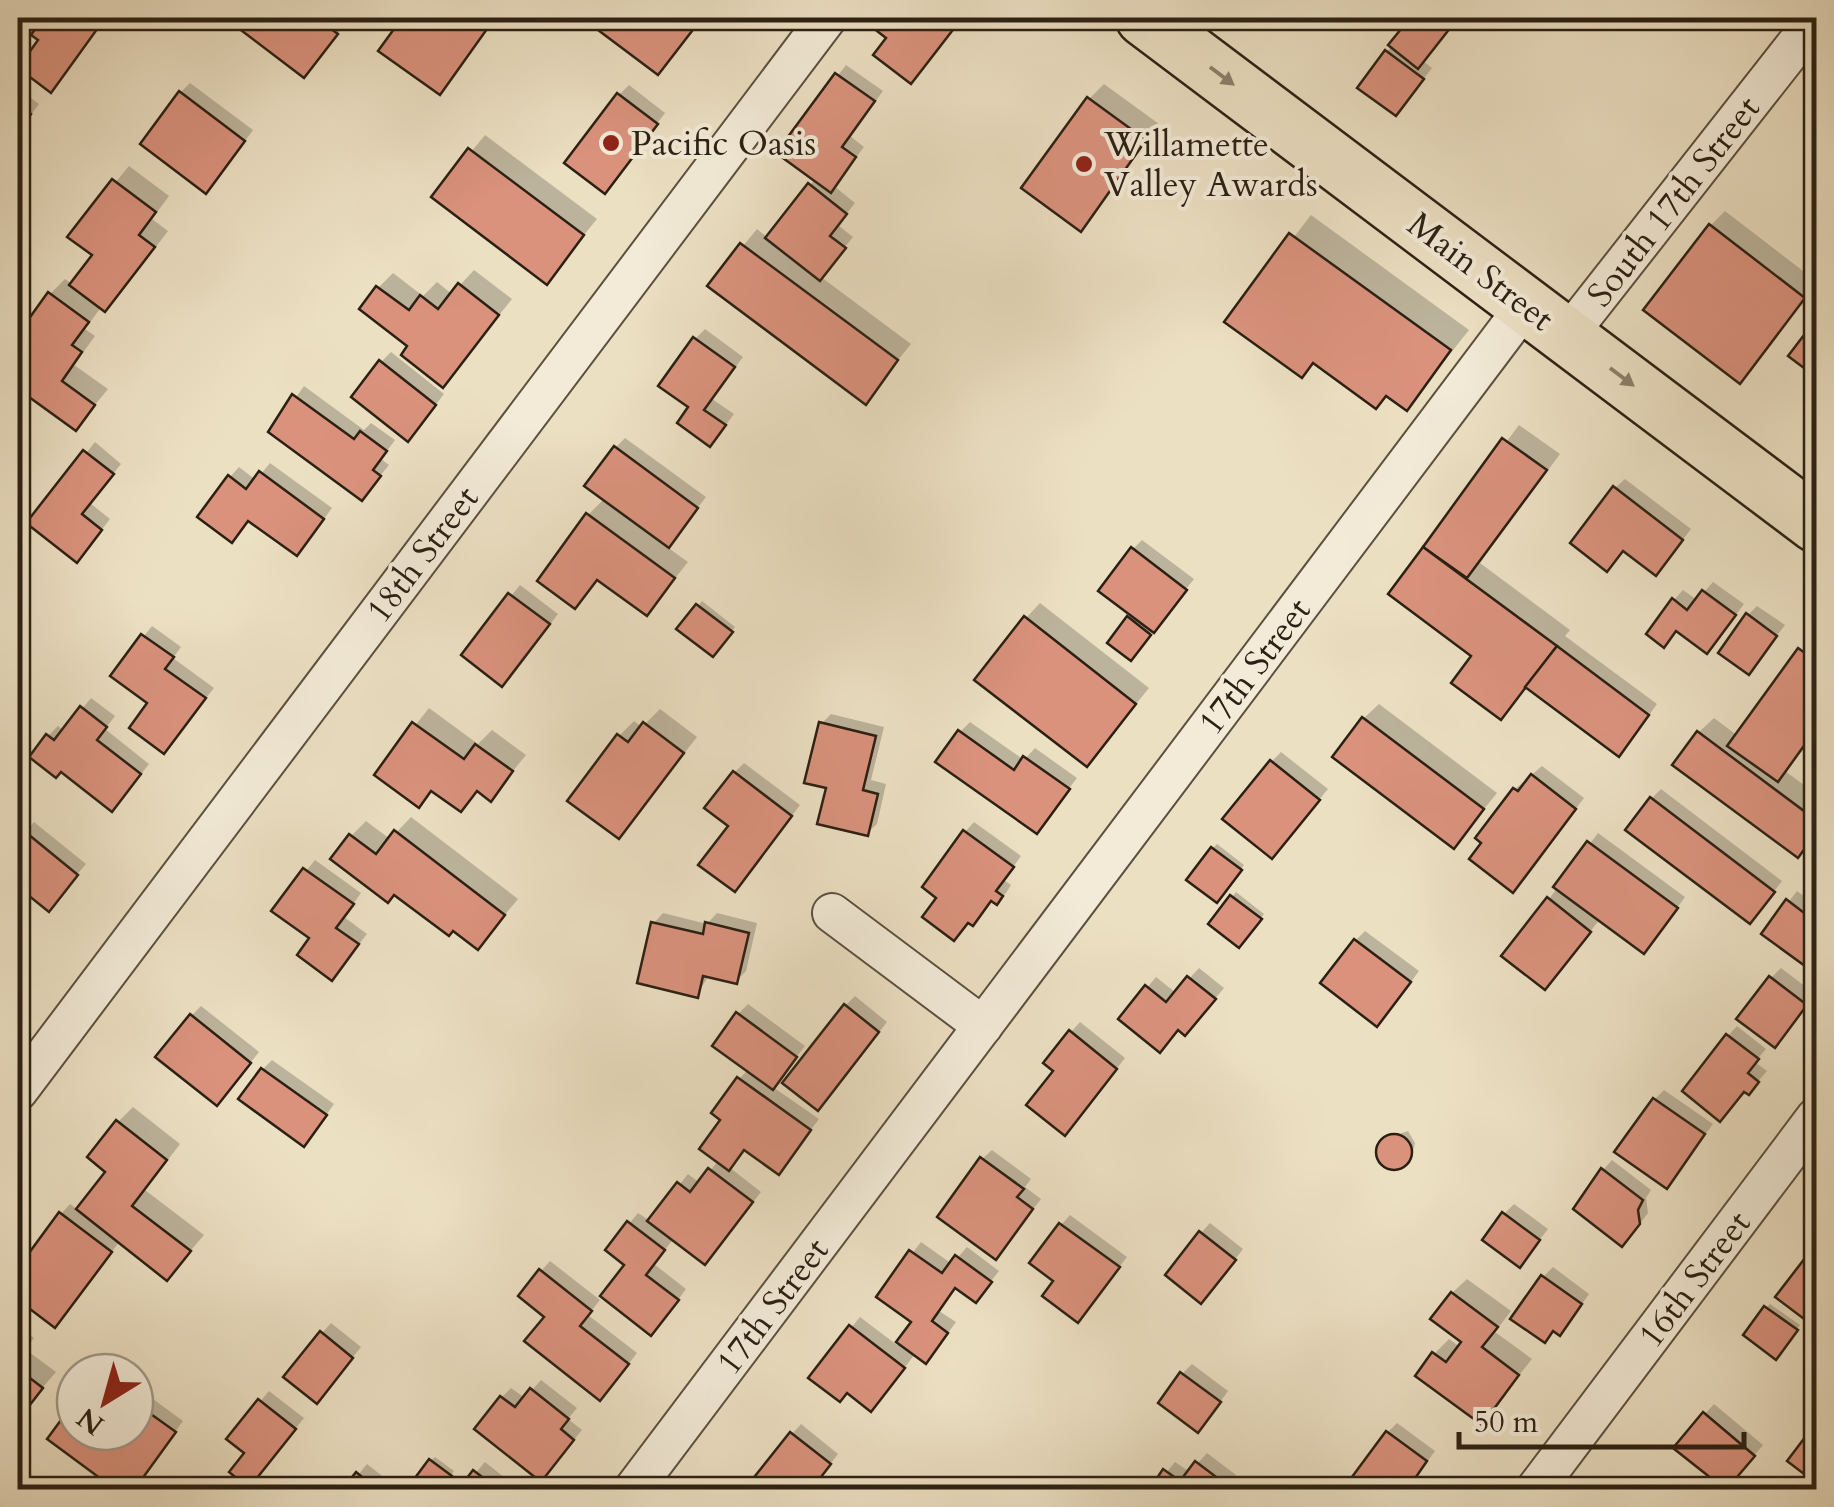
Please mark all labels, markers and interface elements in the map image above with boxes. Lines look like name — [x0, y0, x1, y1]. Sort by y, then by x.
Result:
one-way arrow — [1209, 65, 1235, 85]
street label: South 17th Street — [1576, 86, 1771, 317]
place label: Pacific Oasis — [631, 120, 816, 168]
place label: Willamette Valley Awards — [1103, 121, 1318, 209]
marker: Pacific Oasis — [600, 132, 622, 154]
marker: Willamette Valley Awards — [1073, 153, 1095, 175]
street label: Main Street — [1397, 201, 1563, 343]
one-way arrow — [1608, 367, 1634, 388]
street label: 18th Street — [356, 476, 490, 633]
street label: 17th Street — [1188, 588, 1322, 745]
street label: 16th Street — [1628, 1201, 1762, 1358]
street label: 17th Street — [706, 1228, 840, 1385]
north arrow — [55, 1352, 155, 1452]
scale bar — [1459, 1387, 1744, 1449]
text: N — [69, 1399, 112, 1444]
text: 50 m — [1474, 1402, 1539, 1443]

